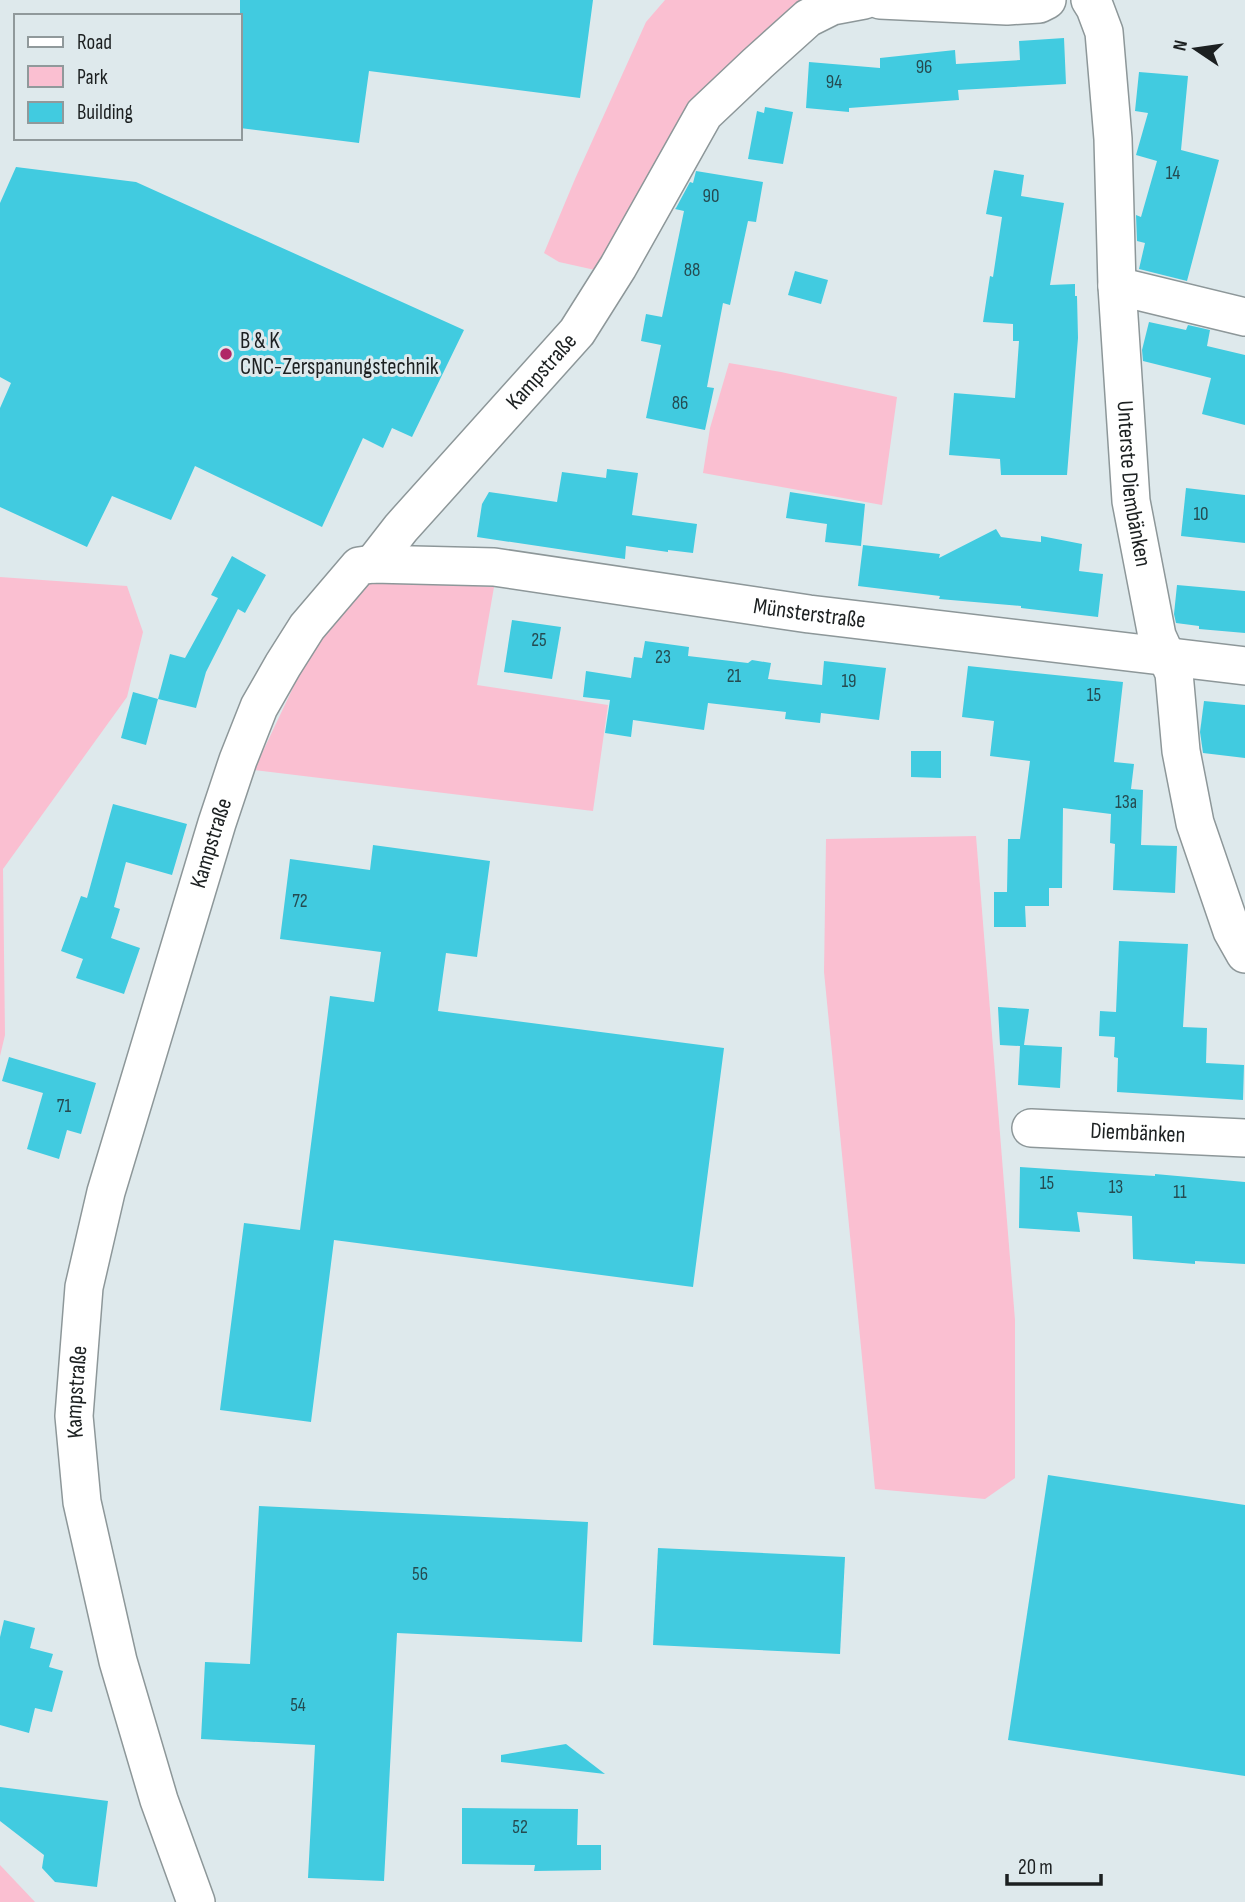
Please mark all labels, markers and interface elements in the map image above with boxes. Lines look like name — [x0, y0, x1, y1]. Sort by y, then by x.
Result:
legend — [14, 14, 242, 140]
north arrow — [1161, 14, 1231, 84]
text: Road — [77, 30, 112, 55]
text: N — [1169, 38, 1193, 53]
house number: 96 — [916, 56, 932, 79]
text: Park — [77, 65, 108, 90]
house number: 94 — [826, 71, 842, 94]
text: Building — [77, 100, 133, 125]
house number: 14 — [1166, 162, 1180, 185]
house number: 90 — [703, 185, 719, 208]
house number: 88 — [684, 259, 700, 282]
place label: B & K CNC-Zerspanungstechnik — [240, 327, 439, 381]
street label: Kampstraße — [500, 328, 583, 415]
marker: B & K CNC-Zerspanungstechnik — [218, 346, 234, 362]
house number: 86 — [672, 392, 688, 415]
street label: Unterste Diembänken — [1110, 400, 1157, 569]
house number: 10 — [1193, 503, 1209, 526]
street label: Münsterstraße — [751, 592, 867, 635]
house number: 25 — [531, 629, 547, 652]
house number: 23 — [655, 646, 671, 669]
house number: 21 — [727, 665, 742, 688]
house number: 19 — [841, 670, 857, 693]
house number: 15 — [1087, 684, 1101, 707]
house number: 13a — [1115, 791, 1137, 814]
street label: Kampstraße — [184, 795, 238, 892]
house number: 72 — [292, 890, 308, 913]
house number: 71 — [57, 1095, 72, 1118]
street label: Diembänken — [1090, 1117, 1186, 1149]
house number: 15 — [1040, 1172, 1054, 1195]
house number: 13 — [1109, 1176, 1123, 1199]
house number: 11 — [1173, 1181, 1187, 1204]
street label: Kampstraße — [60, 1345, 93, 1439]
house number: 56 — [412, 1563, 428, 1586]
house number: 54 — [290, 1694, 306, 1717]
house number: 52 — [512, 1816, 528, 1839]
scale bar — [1007, 1842, 1102, 1886]
text: 20 m — [1018, 1855, 1053, 1880]

